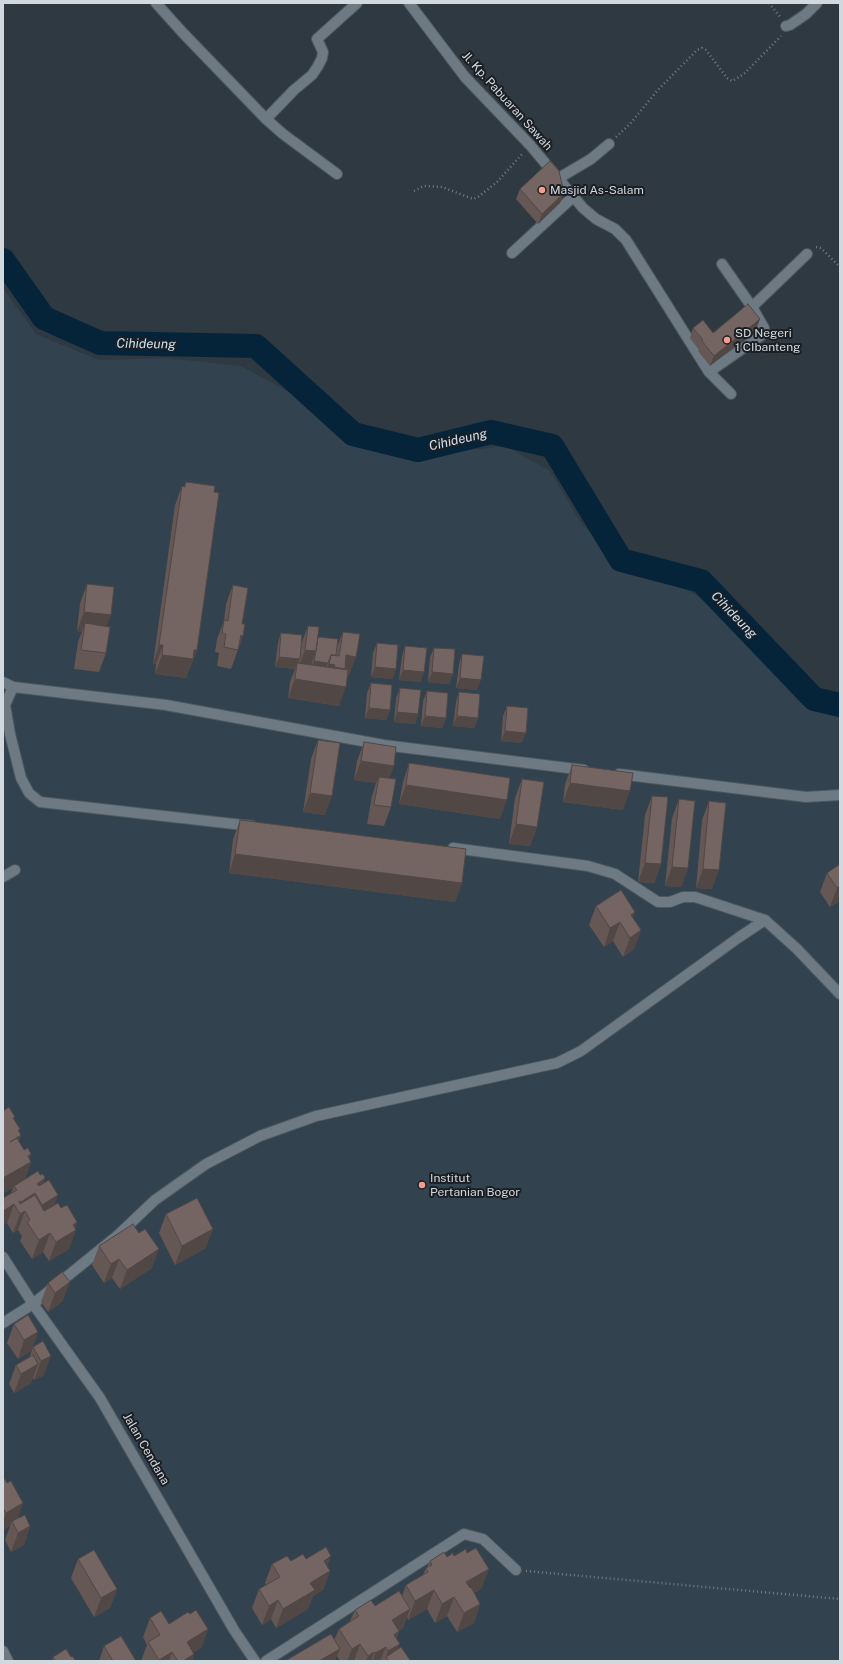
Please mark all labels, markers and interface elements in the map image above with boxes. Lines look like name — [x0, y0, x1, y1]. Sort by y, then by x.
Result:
street label: Jl. Kp. Pabuaran Sawah — [459, 49, 555, 153]
place label: Masjid As-Salam — [550, 183, 644, 197]
marker: Masjid As-Salam — [537, 185, 547, 195]
place label: SD Negeri 1 CIbanteng — [735, 326, 801, 354]
marker: SD Negeri 1 CIbanteng — [722, 335, 732, 345]
water label: Cihideung — [116, 336, 176, 352]
water label: Cihideung — [427, 426, 489, 454]
water label: Cihideung — [708, 588, 760, 642]
place label: Institut Pertanian Bogor — [430, 1171, 520, 1199]
marker: Institut Pertanian Bogor — [417, 1180, 427, 1190]
street label: Jalan Cendana — [120, 1410, 172, 1488]

